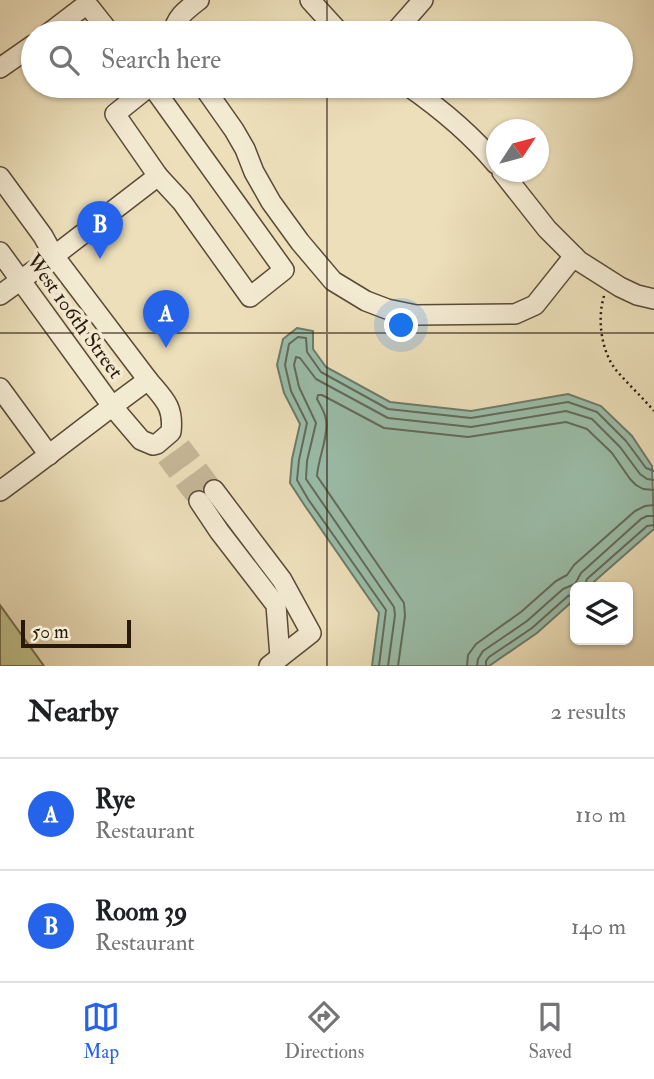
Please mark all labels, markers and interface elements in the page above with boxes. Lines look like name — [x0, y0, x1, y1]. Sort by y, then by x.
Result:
search box — [21, 21, 633, 98]
icon: search — [45, 41, 83, 79]
text: Search here — [101, 44, 221, 76]
north arrow — [486, 119, 549, 182]
pin: B — [77, 201, 123, 259]
street label: West 106th Street — [20, 248, 129, 384]
pin: A — [143, 290, 189, 348]
your location — [384, 308, 418, 342]
map controls — [570, 582, 633, 645]
button: layers — [570, 582, 633, 645]
scale bar — [21, 617, 131, 649]
text: 50 m — [32, 620, 69, 644]
text: Nearby — [28, 693, 118, 730]
text: 2 results — [551, 697, 626, 726]
text: Rye — [95, 784, 135, 816]
text: A — [44, 800, 58, 829]
text: 110 m — [575, 800, 626, 829]
text: Restaurant — [95, 816, 195, 845]
text: Room 39 — [95, 896, 187, 928]
text: B — [43, 912, 59, 941]
text: 140 m — [571, 912, 626, 941]
text: Restaurant — [95, 928, 195, 957]
tab: Map — [82, 998, 120, 1064]
tab: Directions — [284, 998, 364, 1064]
tab: Saved — [528, 998, 572, 1064]

